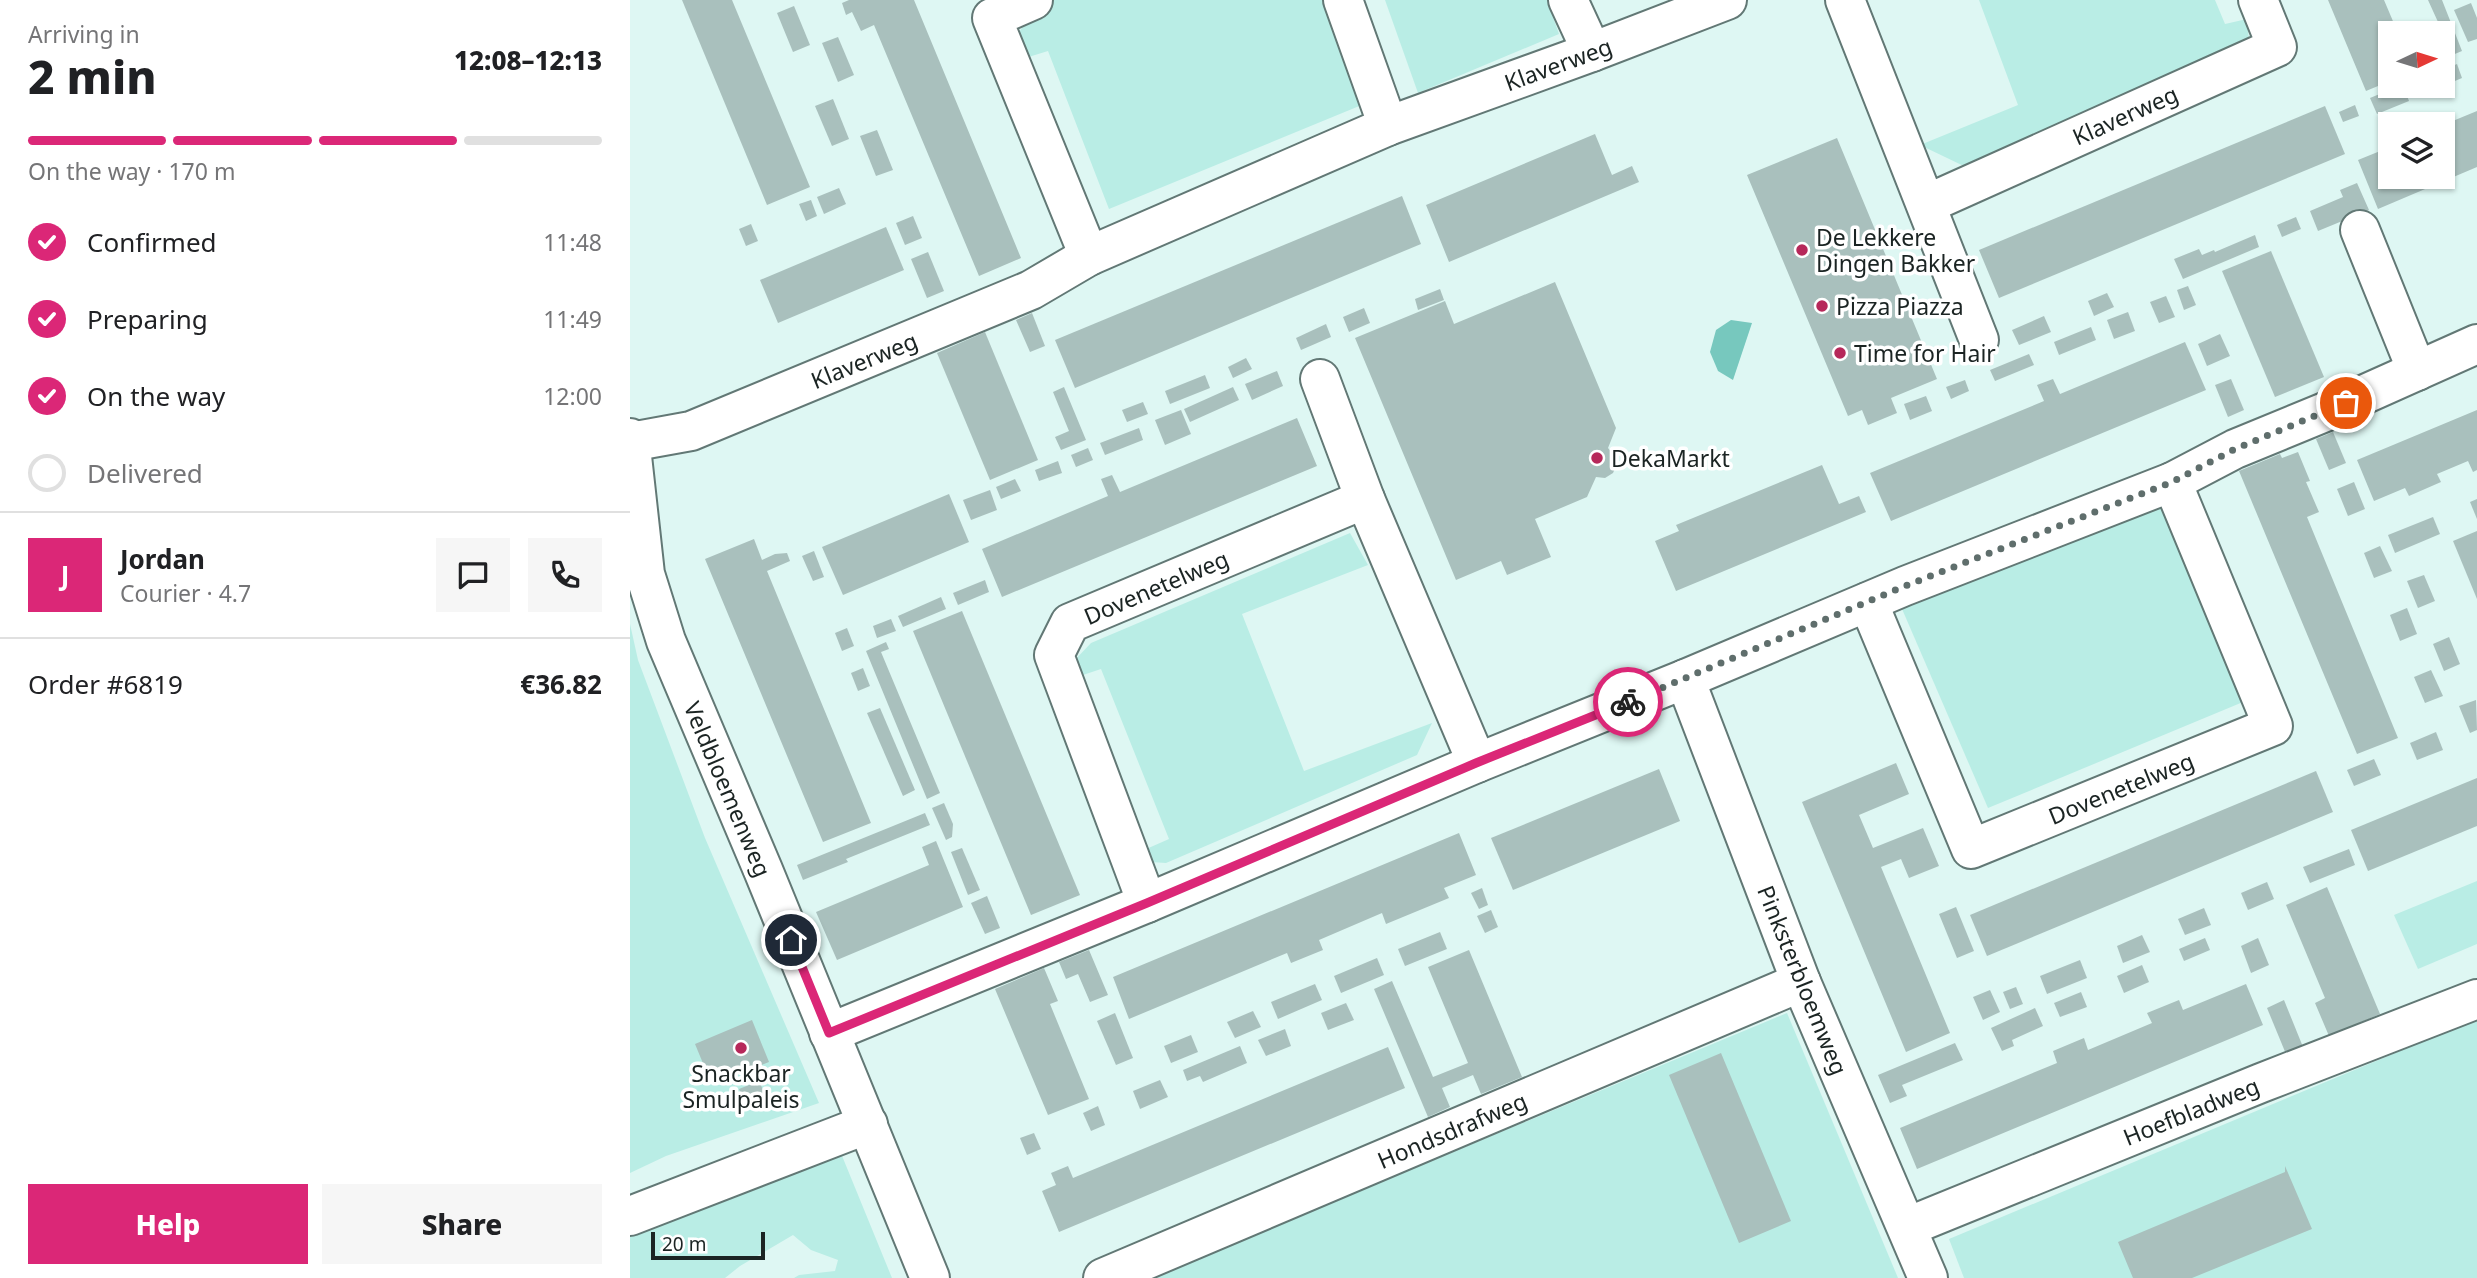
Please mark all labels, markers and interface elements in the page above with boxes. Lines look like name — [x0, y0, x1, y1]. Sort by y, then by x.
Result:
text: Arriving in — [28, 18, 140, 50]
north arrow — [2378, 21, 2455, 98]
map controls — [2378, 21, 2455, 189]
street label: Klaverweg — [1500, 30, 1616, 98]
text: 12:08–12:13 — [454, 42, 602, 78]
text: 2 min — [28, 45, 157, 107]
street label: Klaverweg — [2067, 78, 2183, 152]
button: layers — [2378, 112, 2455, 189]
text: On the way · 170 m — [28, 155, 235, 187]
place label: De Lekkere Dingen Bakker — [1816, 221, 1976, 279]
icon: check — [28, 223, 66, 261]
text: Confirmed — [87, 224, 217, 260]
text: 11:48 — [543, 226, 602, 258]
marker: De Lekkere Dingen Bakker — [1794, 242, 1810, 258]
place label: Pizza Piazza — [1836, 290, 1964, 322]
marker: Pizza Piazza — [1814, 298, 1830, 314]
icon: check — [28, 300, 66, 338]
text: Preparing — [87, 301, 208, 337]
text: 11:49 — [543, 303, 602, 335]
street label: Klaverweg — [806, 324, 922, 396]
place label: Time for Hair — [1854, 337, 1996, 369]
marker: Time for Hair — [1832, 345, 1848, 361]
pin — [2316, 373, 2376, 433]
icon: check — [28, 377, 66, 415]
text: On the way — [87, 378, 225, 414]
text: 12:00 — [543, 380, 602, 412]
icon: bag — [2327, 384, 2365, 422]
place label: DekaMarkt — [1611, 442, 1730, 474]
marker: DekaMarkt — [1589, 450, 1605, 466]
text: Delivered — [87, 455, 203, 491]
button: chat — [436, 538, 510, 612]
button: phone — [528, 538, 602, 612]
text: Jordan — [120, 541, 205, 577]
street label: Dovenetelweg — [1079, 542, 1233, 632]
text: J — [61, 557, 69, 593]
text: Courier · 4.7 — [120, 577, 251, 609]
text: Order #6819 — [28, 666, 183, 702]
text: €36.82 — [520, 666, 602, 702]
courier — [1593, 667, 1663, 737]
icon: bike — [1609, 683, 1647, 721]
street label: Veldbloemenweg — [677, 697, 779, 881]
street label: Dovenetelweg — [2043, 744, 2199, 832]
street label: Pinksterbloemweg — [1750, 880, 1856, 1080]
pin — [761, 910, 821, 970]
icon: home — [772, 921, 810, 959]
marker: Snackbar Smulpaleis — [733, 1040, 749, 1056]
place label: Snackbar Smulpaleis — [682, 1057, 800, 1115]
street label: Hoefbladweg — [2118, 1069, 2264, 1153]
street label: Hondsdrafweg — [1372, 1084, 1532, 1176]
button: Help — [28, 1184, 308, 1264]
button: Share — [322, 1184, 602, 1264]
scale bar — [651, 1229, 765, 1261]
text: 20 m — [662, 1231, 706, 1257]

